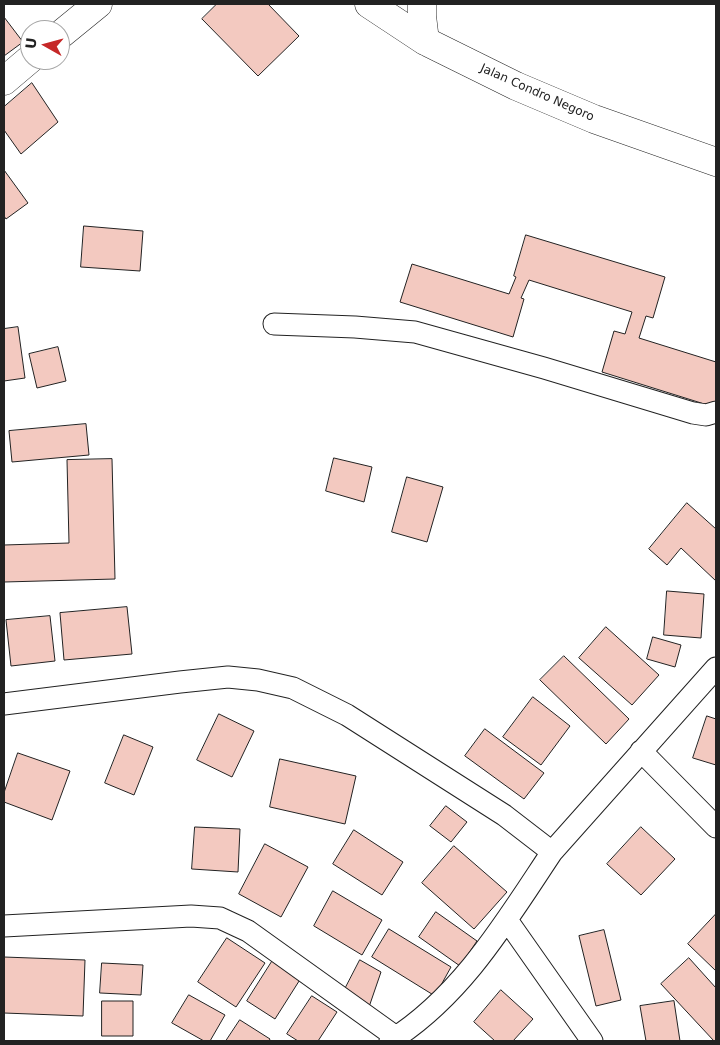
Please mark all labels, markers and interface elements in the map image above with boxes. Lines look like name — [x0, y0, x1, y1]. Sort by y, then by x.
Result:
north arrow — [20, 20, 70, 70]
text: U — [22, 37, 40, 50]
street label: Jalan Condro Negoro — [478, 61, 596, 125]

